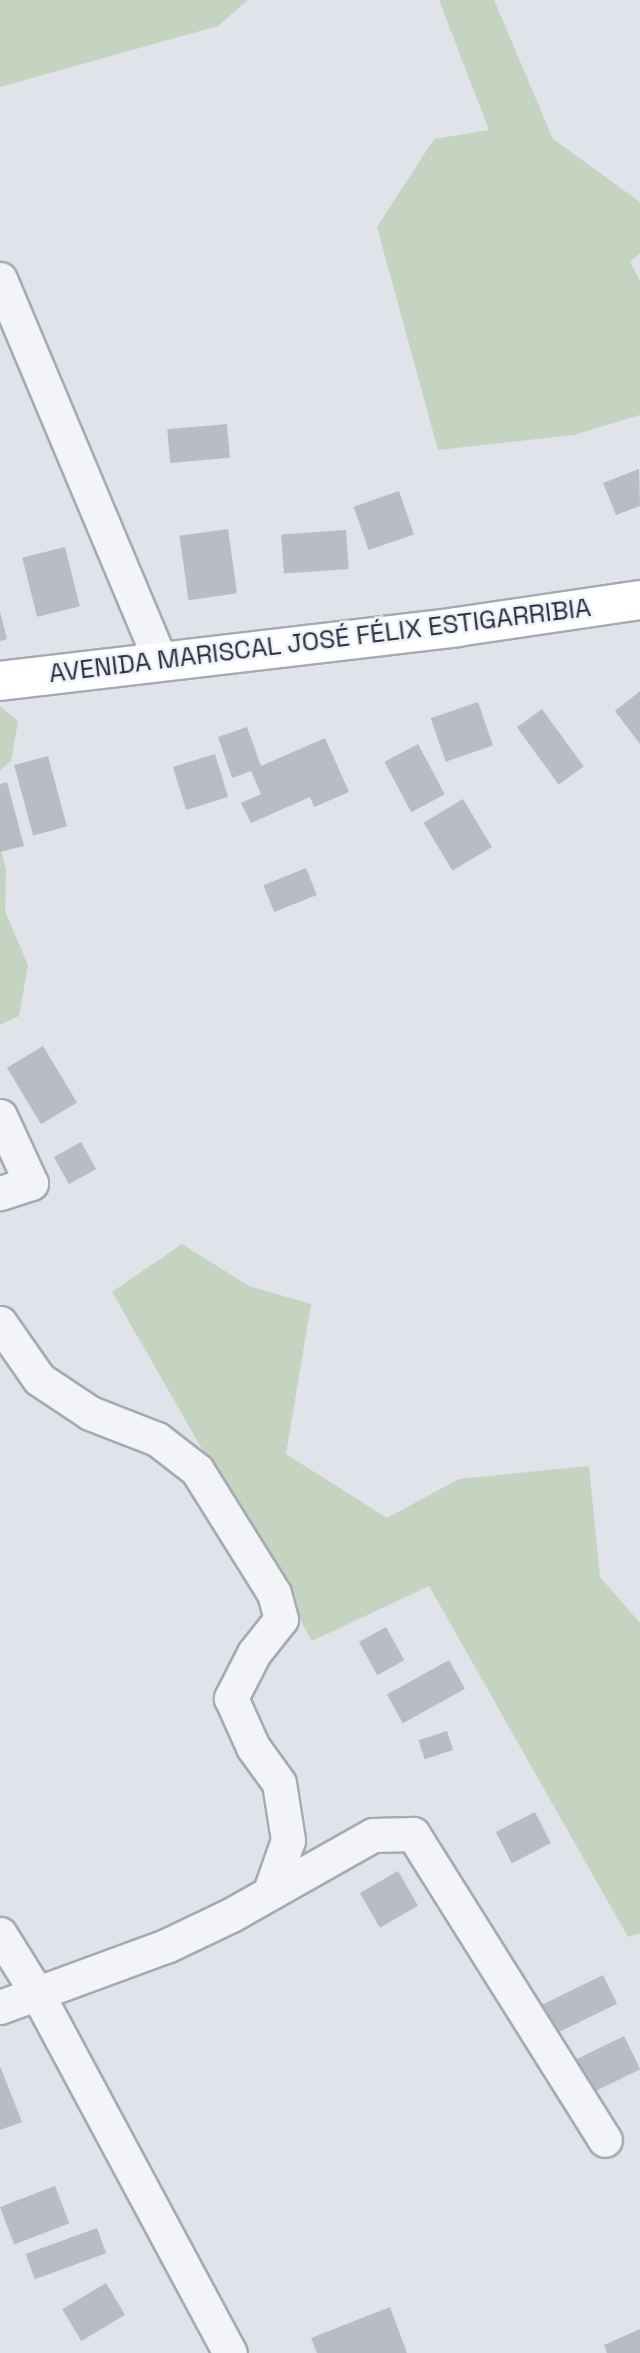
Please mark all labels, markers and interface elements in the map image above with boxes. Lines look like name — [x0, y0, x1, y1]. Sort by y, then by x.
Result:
street label: AVENIDA MARISCAL JOSÉ FÉLIX ESTIGARRIBIA — [47, 592, 593, 690]

